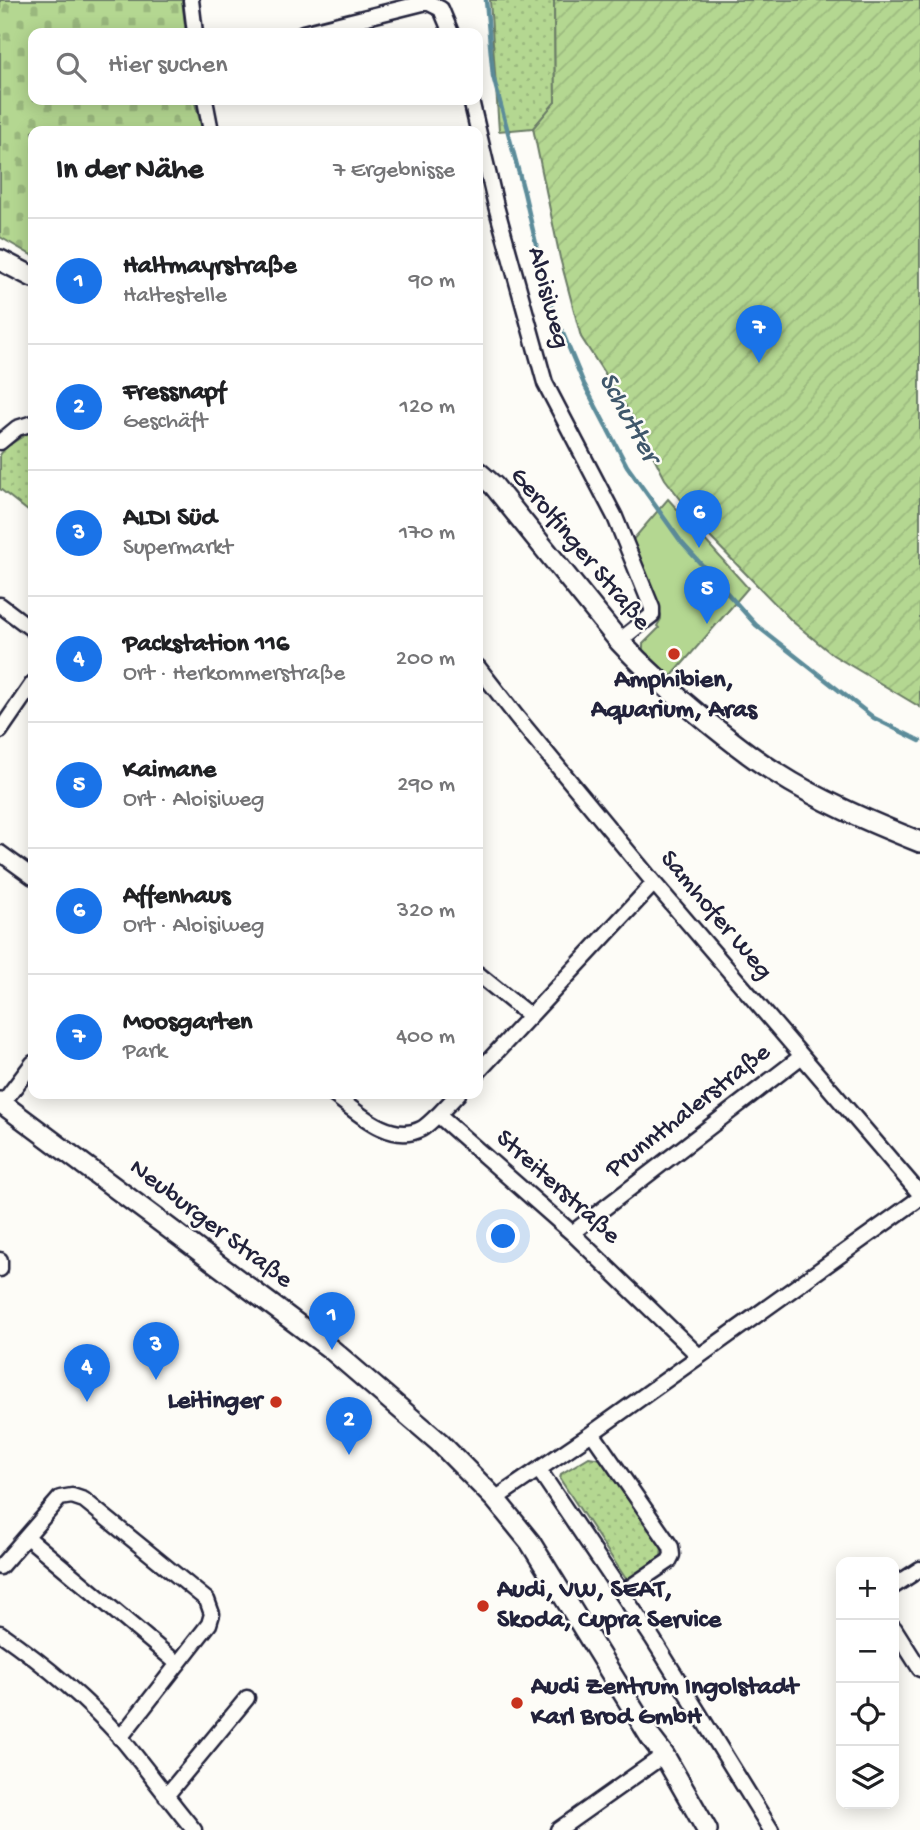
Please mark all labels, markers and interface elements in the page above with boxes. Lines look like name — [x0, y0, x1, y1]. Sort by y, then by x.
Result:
search box — [28, 28, 483, 105]
icon: search — [52, 48, 90, 86]
text: Hier suchen — [108, 51, 228, 82]
text: In der Nähe — [56, 154, 203, 189]
text: 7 Ergebnisse — [333, 158, 455, 185]
street label: Aloisiweg — [519, 244, 575, 352]
text: Haltmayrstraße — [123, 252, 297, 283]
text: 1 — [74, 268, 84, 295]
text: 90 m — [409, 268, 455, 295]
text: Haltestelle — [123, 283, 227, 310]
pin: 7 — [736, 305, 782, 363]
water label: Schutter — [590, 367, 669, 473]
text: Fressnapf — [123, 378, 226, 409]
text: 2 — [73, 394, 85, 421]
text: 120 m — [400, 394, 455, 421]
text: Geschäft — [123, 409, 207, 436]
street label: Gerolfinger Straße — [502, 462, 657, 638]
pin: 6 — [676, 490, 722, 548]
text: ALDI Süd — [123, 504, 217, 535]
text: 3 — [73, 520, 85, 547]
text: 170 m — [399, 520, 455, 547]
text: Supermarkt — [123, 535, 233, 562]
pin: 5 — [684, 566, 730, 624]
text: Packstation 116 — [123, 630, 289, 661]
text: 4 — [74, 646, 84, 673]
text: 200 m — [396, 646, 455, 673]
marker: Amphibien, Aquarium, Aras — [666, 646, 682, 662]
text: Ort · Herkommerstraße — [123, 661, 345, 688]
place label: Amphibien, Aquarium, Aras — [590, 666, 758, 727]
text: Kaimane — [123, 756, 216, 787]
text: 5 — [73, 772, 85, 799]
text: 290 m — [397, 772, 455, 799]
text: Ort · Aloisiweg — [123, 787, 264, 814]
street label: Samhofer Weg — [652, 845, 778, 987]
text: Affenhaus — [123, 882, 230, 913]
text: 6 — [73, 898, 85, 925]
text: 320 m — [397, 898, 455, 925]
text: Ort · Aloisiweg — [123, 913, 264, 940]
text: Moosgarten — [123, 1008, 252, 1039]
text: 7 — [73, 1024, 85, 1051]
text: 400 m — [396, 1024, 455, 1051]
street label: Prunnthalerstraße — [600, 1038, 778, 1187]
text: Park — [123, 1039, 167, 1066]
street label: Streiterstraße — [488, 1124, 626, 1253]
street label: Neuburger Straße — [122, 1153, 298, 1297]
your location — [486, 1219, 520, 1253]
pin: 1 — [309, 1292, 355, 1350]
pin: 3 — [133, 1322, 179, 1380]
pin: 4 — [64, 1344, 110, 1402]
place label: Leitinger — [167, 1387, 265, 1418]
marker: Leitinger — [268, 1394, 284, 1410]
pin: 2 — [326, 1397, 372, 1455]
map controls — [836, 1557, 899, 1809]
button: + — [836, 1557, 899, 1620]
place label: Audi, VW, SEAT, Skoda, Cupra Service — [496, 1576, 723, 1637]
marker: Audi, VW, SEAT, Skoda, Cupra Service — [475, 1598, 491, 1614]
button: − — [836, 1620, 899, 1683]
place label: Audi Zentrum Ingolstadt Karl Brod GmbH — [530, 1673, 800, 1734]
button: locate — [836, 1683, 899, 1746]
marker: Audi Zentrum Ingolstadt Karl Brod GmbH — [509, 1695, 525, 1711]
button: layers — [836, 1746, 899, 1809]

